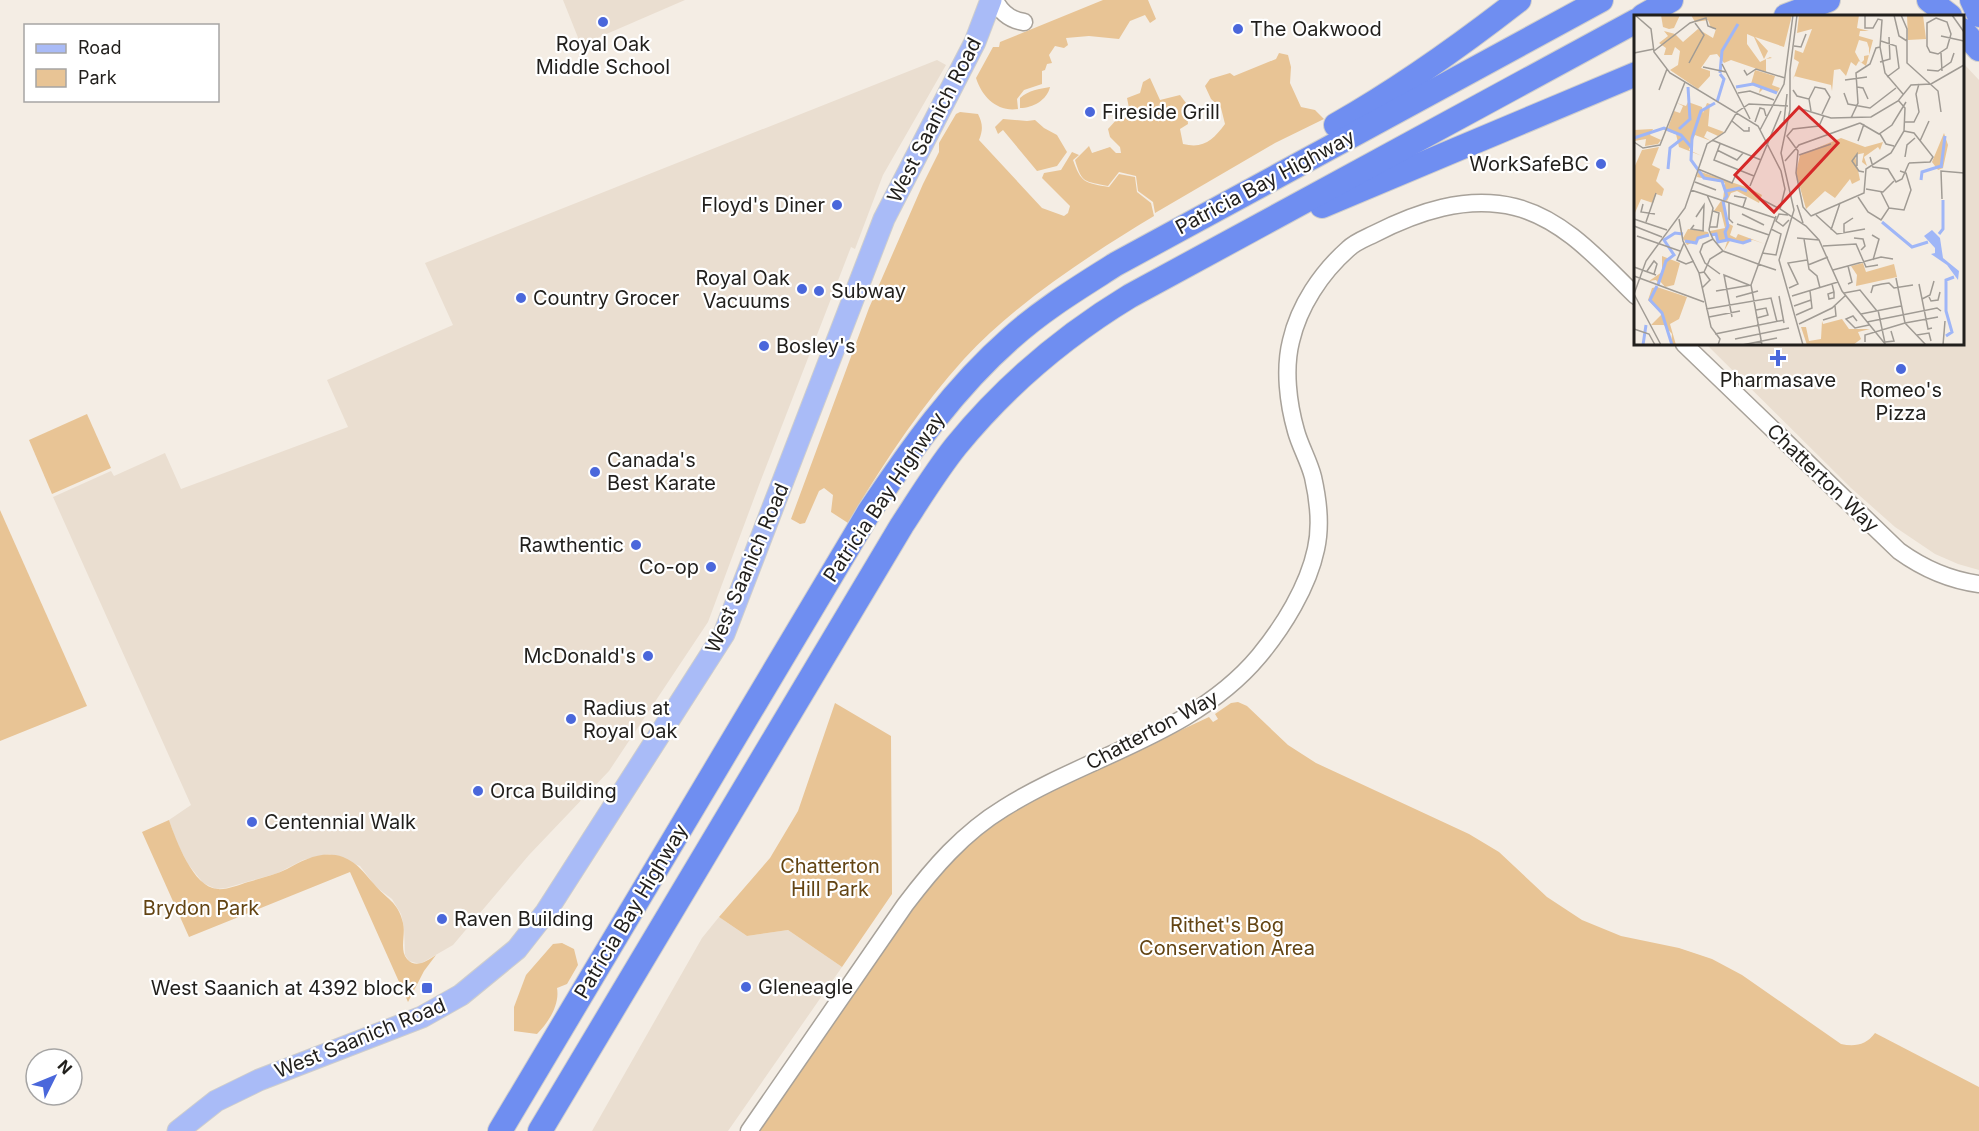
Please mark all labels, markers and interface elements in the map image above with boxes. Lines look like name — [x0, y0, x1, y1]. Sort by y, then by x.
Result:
marker: Royal Oak Middle School — [596, 15, 610, 29]
inset map — [1634, 15, 1964, 345]
place label: The Oakwood — [1250, 17, 1382, 41]
marker: The Oakwood — [1231, 22, 1245, 36]
legend — [24, 24, 219, 102]
place label: Royal Oak Middle School — [536, 32, 670, 79]
street label: West Saanich Road — [882, 33, 986, 207]
text: Road — [78, 37, 121, 58]
text: Park — [78, 67, 117, 88]
place label: Fireside Grill — [1102, 100, 1220, 124]
marker: Fireside Grill — [1083, 105, 1097, 119]
street label: Patricia Bay Highway — [1171, 125, 1359, 239]
place label: WorkSafeBC — [1469, 152, 1589, 176]
marker: WorkSafeBC — [1594, 157, 1608, 171]
place label: Floyd's Diner — [701, 193, 825, 217]
marker: Floyd's Diner — [830, 198, 844, 212]
place label: Royal Oak Vacuums — [695, 266, 790, 313]
place label: Subway — [831, 279, 906, 303]
marker: Royal Oak Vacuums — [795, 282, 809, 296]
marker: Subway — [812, 284, 826, 298]
place label: Country Grocer — [533, 286, 680, 310]
marker: Country Grocer — [514, 291, 528, 305]
place label: Bosley's — [776, 334, 856, 358]
marker: Bosley's — [757, 339, 771, 353]
marker: Pharmasave — [1771, 351, 1785, 365]
marker: Romeo's Pizza — [1894, 362, 1908, 376]
place label: Pharmasave — [1720, 368, 1836, 392]
place label: Romeo's Pizza — [1860, 378, 1942, 425]
street label: Patricia Bay Highway — [818, 408, 950, 586]
street label: Chatterton Way — [1762, 419, 1884, 537]
place label: Canada's Best Karate — [607, 448, 716, 495]
marker: Canada's Best Karate — [588, 465, 602, 479]
street label: West Saanich Road — [700, 479, 794, 657]
place label: Rawthentic — [519, 533, 624, 557]
marker: Rawthentic — [629, 538, 643, 552]
place label: Co-op — [639, 555, 699, 579]
marker: Co-op — [704, 560, 718, 574]
place label: McDonald's — [523, 644, 636, 668]
marker: McDonald's — [641, 649, 655, 663]
street label: Chatterton Way — [1082, 685, 1222, 775]
place label: Radius at Royal Oak — [583, 696, 678, 743]
marker: Radius at Royal Oak — [564, 712, 578, 726]
place label: Orca Building — [490, 779, 617, 803]
marker: Orca Building — [471, 784, 485, 798]
place label: Centennial Walk — [264, 810, 416, 834]
marker: Centennial Walk — [245, 815, 259, 829]
street label: Patricia Bay Highway — [569, 819, 693, 1003]
park label: Chatterton Hill Park — [780, 854, 880, 901]
park label: Brydon Park — [143, 896, 259, 920]
place label: Raven Building — [454, 907, 593, 931]
marker: Raven Building — [435, 912, 449, 926]
park label: Rithet's Bog Conservation Area — [1139, 913, 1315, 960]
place label: Gleneagle — [758, 975, 853, 999]
place label: West Saanich at 4392 block — [151, 976, 415, 1000]
marker: Gleneagle — [739, 980, 753, 994]
marker: West Saanich at 4392 block — [420, 981, 434, 995]
street label: West Saanich Road — [271, 993, 449, 1083]
north arrow — [24, 1047, 84, 1107]
text: N — [53, 1055, 76, 1078]

